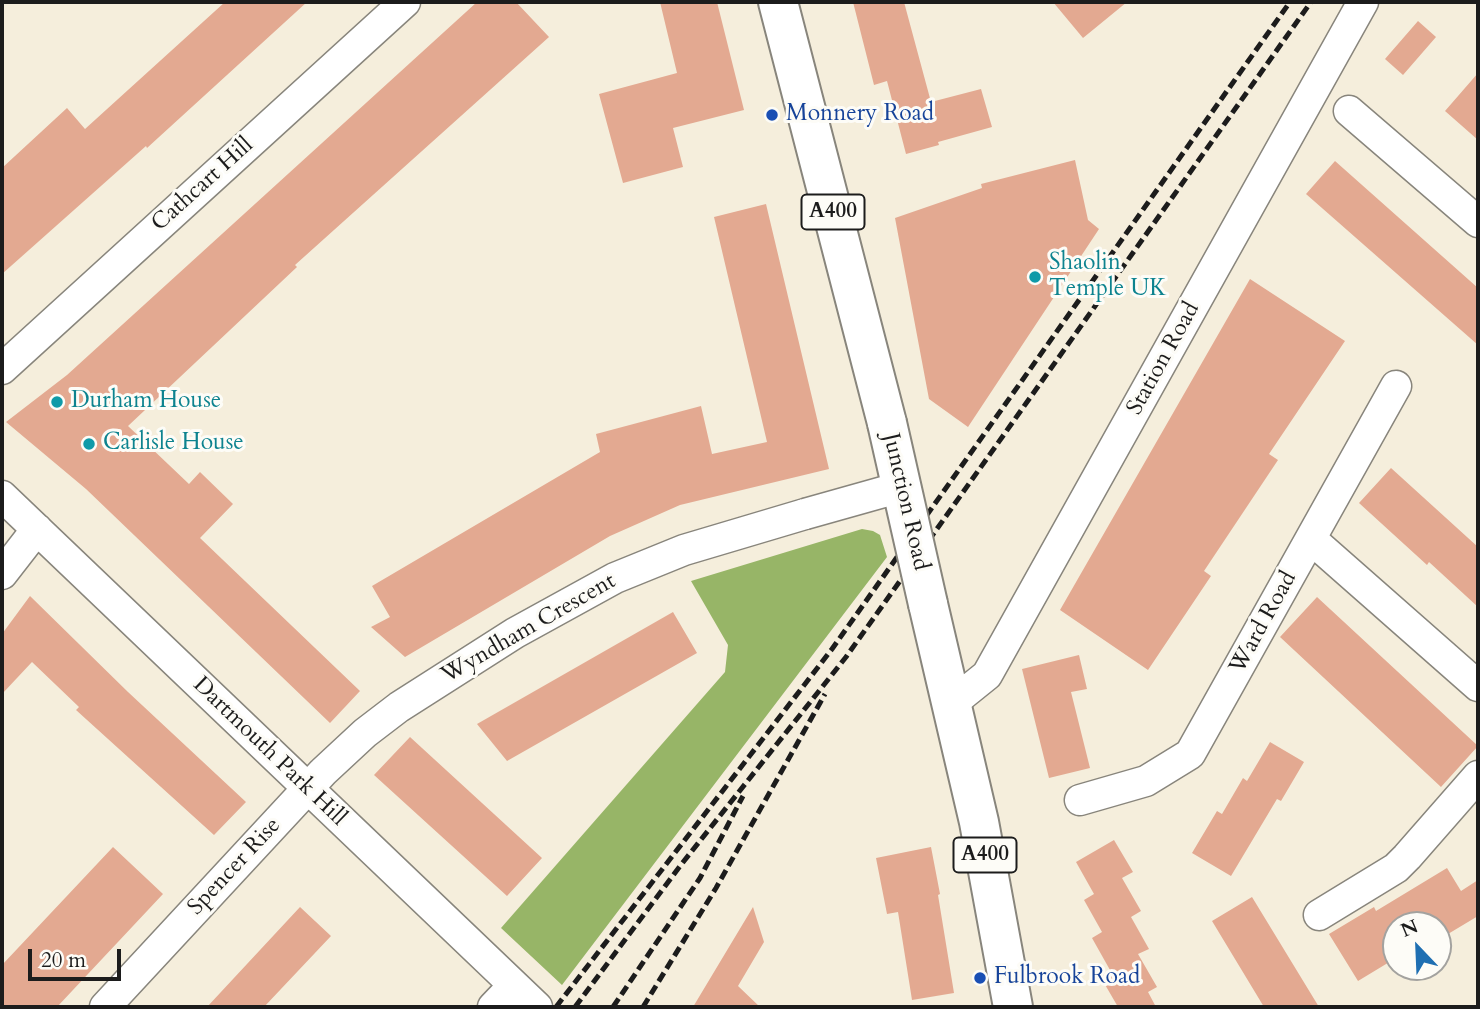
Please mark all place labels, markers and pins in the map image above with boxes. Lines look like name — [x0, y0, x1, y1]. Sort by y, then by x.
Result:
place label: Monnery Road — [786, 101, 934, 129]
marker: Monnery Road — [764, 107, 780, 123]
place label: Shaolin Temple UK — [1049, 250, 1166, 304]
marker: Shaolin Temple UK — [1027, 269, 1043, 285]
place label: Durham House — [71, 388, 221, 416]
marker: Durham House — [49, 394, 65, 410]
place label: Carlisle House — [103, 430, 244, 458]
marker: Carlisle House — [81, 436, 97, 452]
place label: Fulbrook Road — [994, 964, 1140, 992]
marker: Fulbrook Road — [972, 970, 988, 986]

